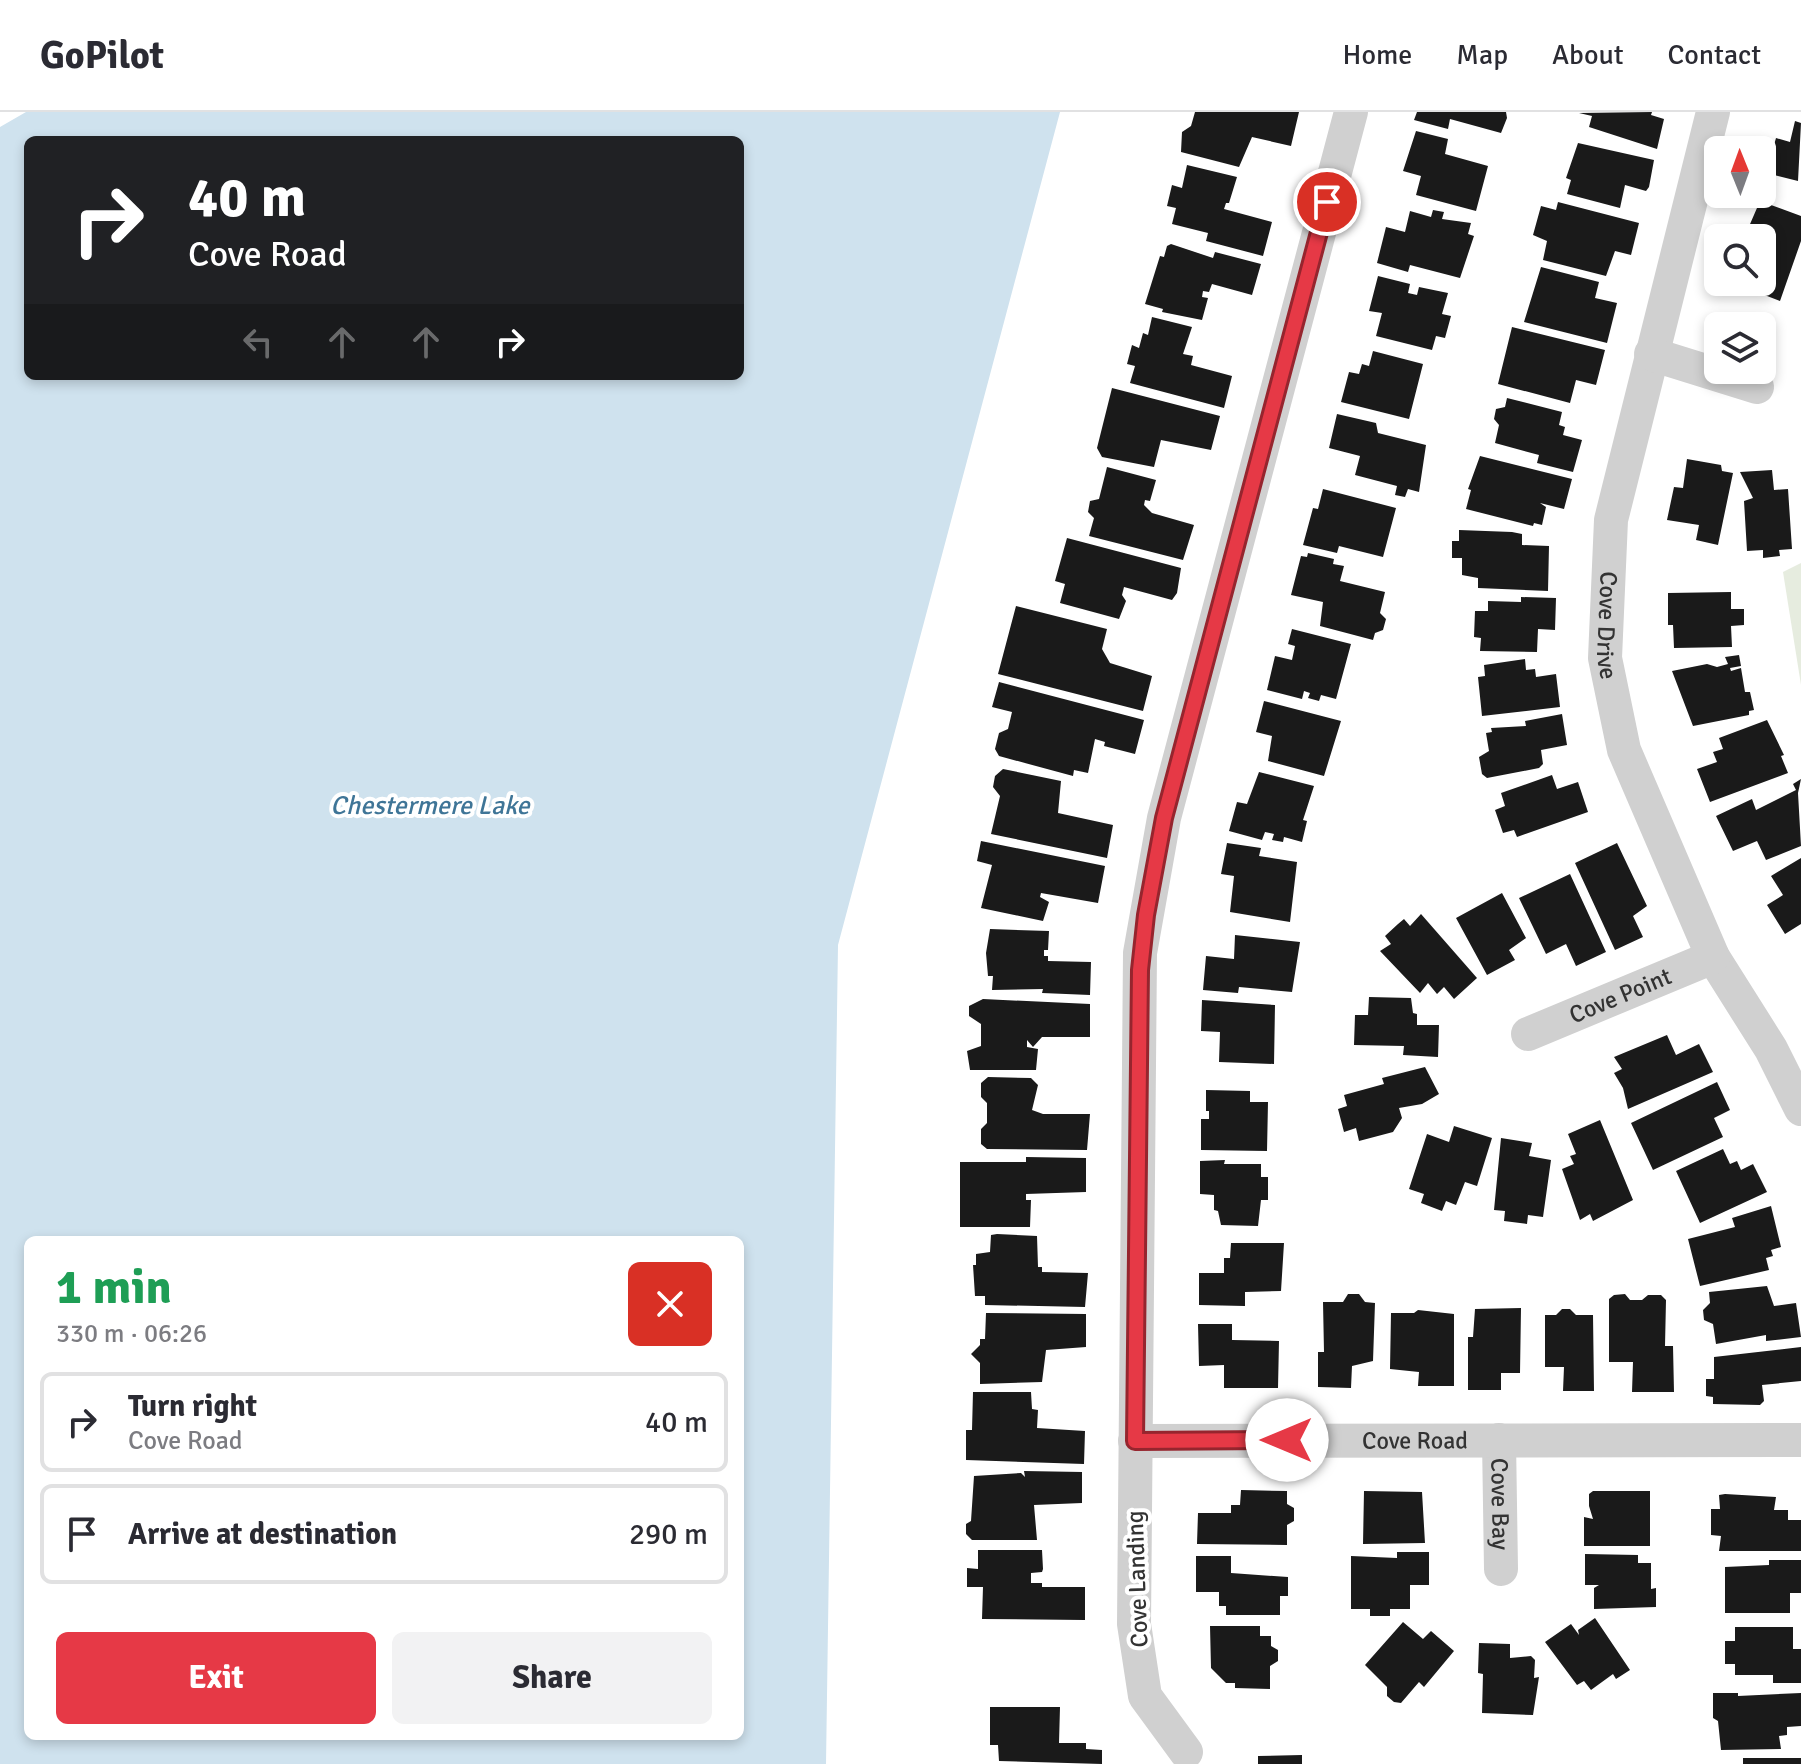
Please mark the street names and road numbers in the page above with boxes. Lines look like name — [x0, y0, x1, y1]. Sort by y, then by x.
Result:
street label: Cove Drive — [1590, 571, 1624, 682]
street label: Cove Point — [1565, 961, 1676, 1030]
street label: Cove Road — [1362, 1426, 1468, 1456]
street label: Cove Bay — [1484, 1458, 1516, 1550]
street label: Cove Landing — [1120, 1510, 1154, 1648]

